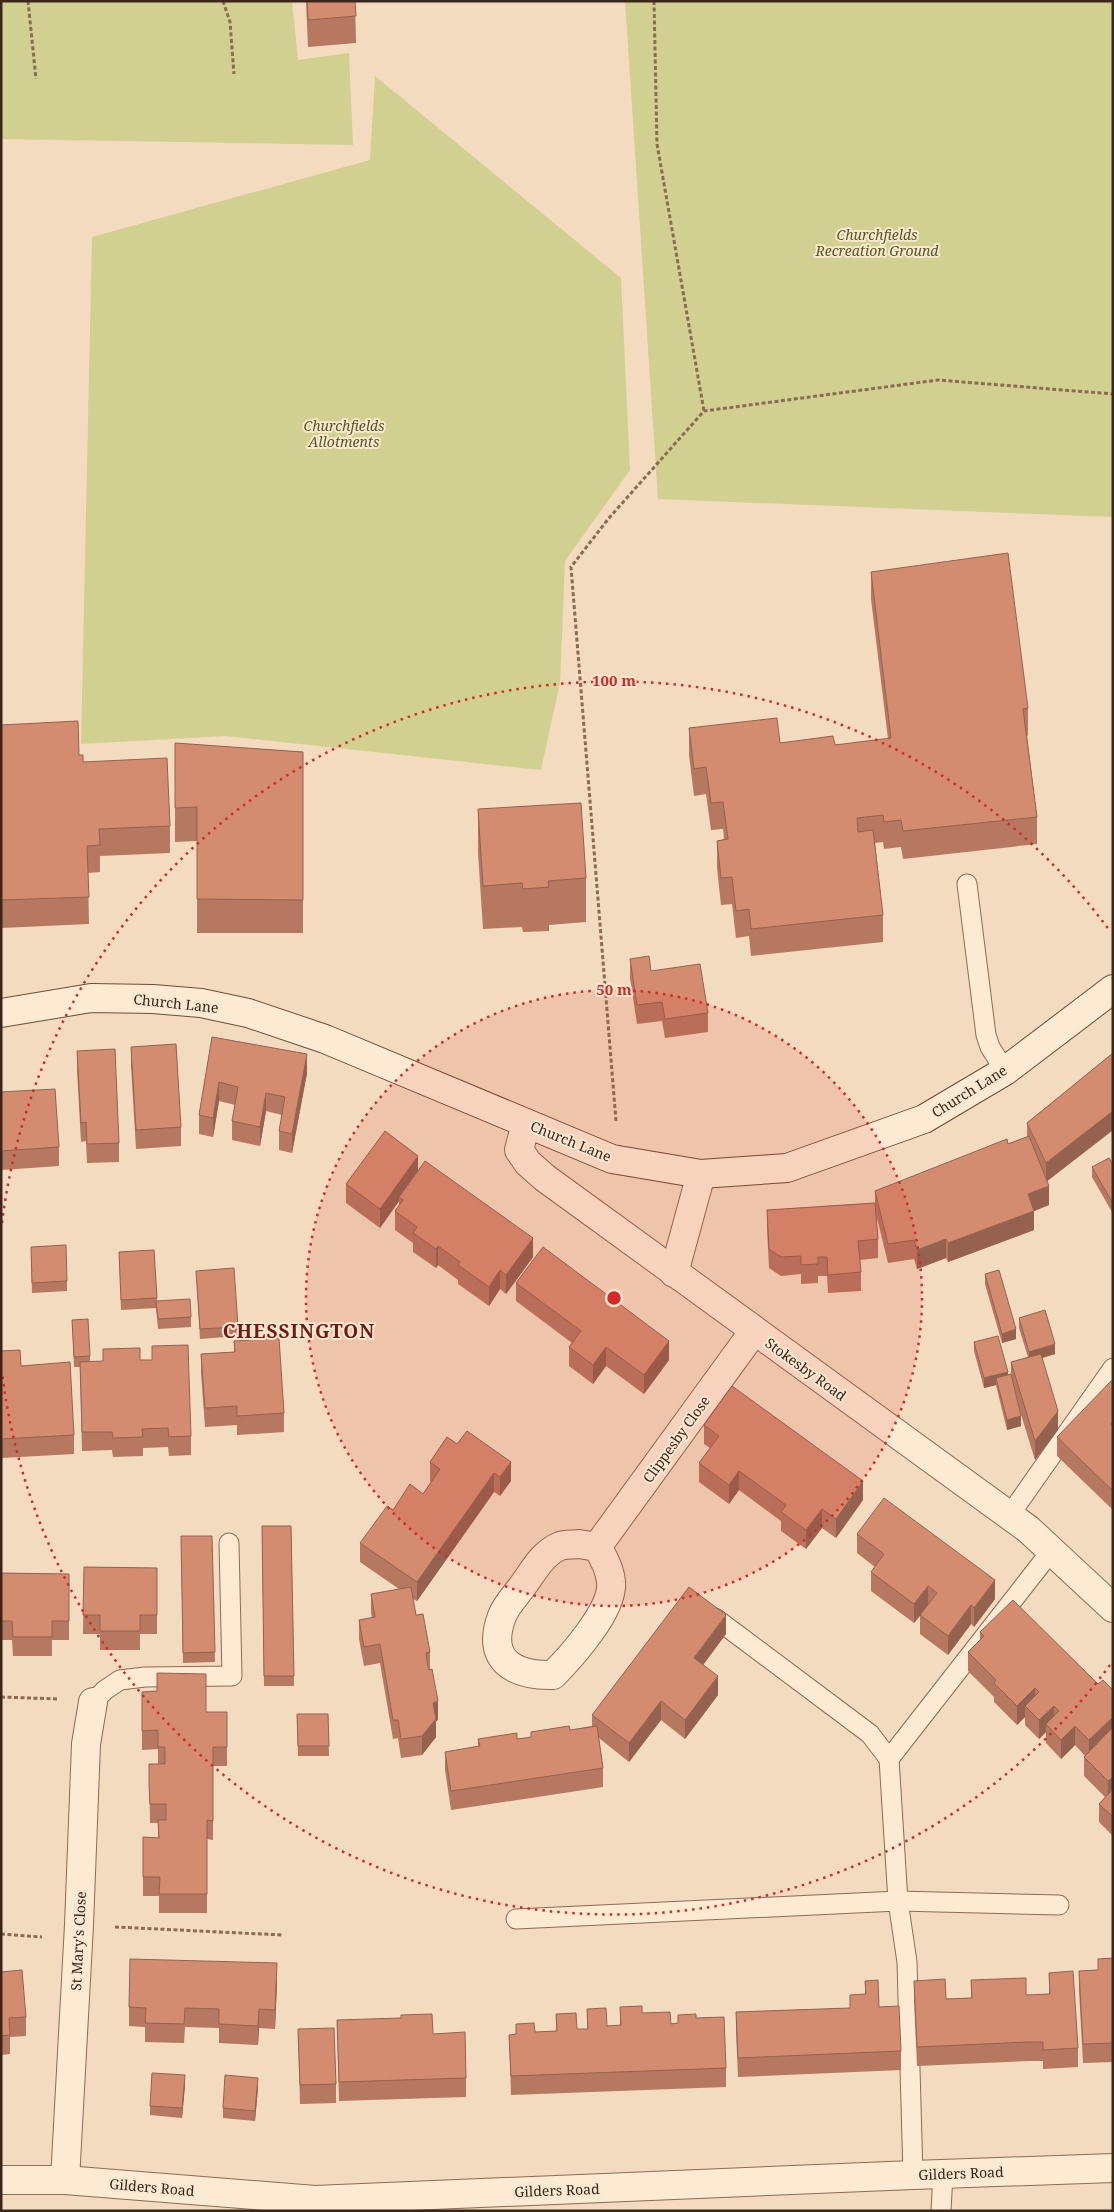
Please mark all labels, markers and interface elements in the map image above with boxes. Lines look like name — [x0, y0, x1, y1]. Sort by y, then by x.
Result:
park label: Churchfields Recreation Ground — [815, 225, 939, 260]
park label: Churchfields Allotments — [303, 416, 385, 451]
text: 100 m — [592, 670, 636, 690]
text: 50 m — [596, 979, 632, 999]
street label: Church Lane — [132, 989, 220, 1017]
street label: Church Lane — [928, 1060, 1010, 1122]
street label: Church Lane — [528, 1116, 614, 1166]
centre of rings — [605, 1289, 623, 1307]
district label: CHESSINGTON — [223, 1318, 375, 1344]
street label: Stokesby Road — [762, 1333, 851, 1405]
street label: Clippesby Close — [638, 1392, 714, 1486]
street label: St Mary's Close — [66, 1891, 90, 1991]
street label: Gilders Road — [918, 2162, 1004, 2184]
street label: Gilders Road — [109, 2174, 196, 2200]
street label: Gilders Road — [514, 2179, 600, 2201]

